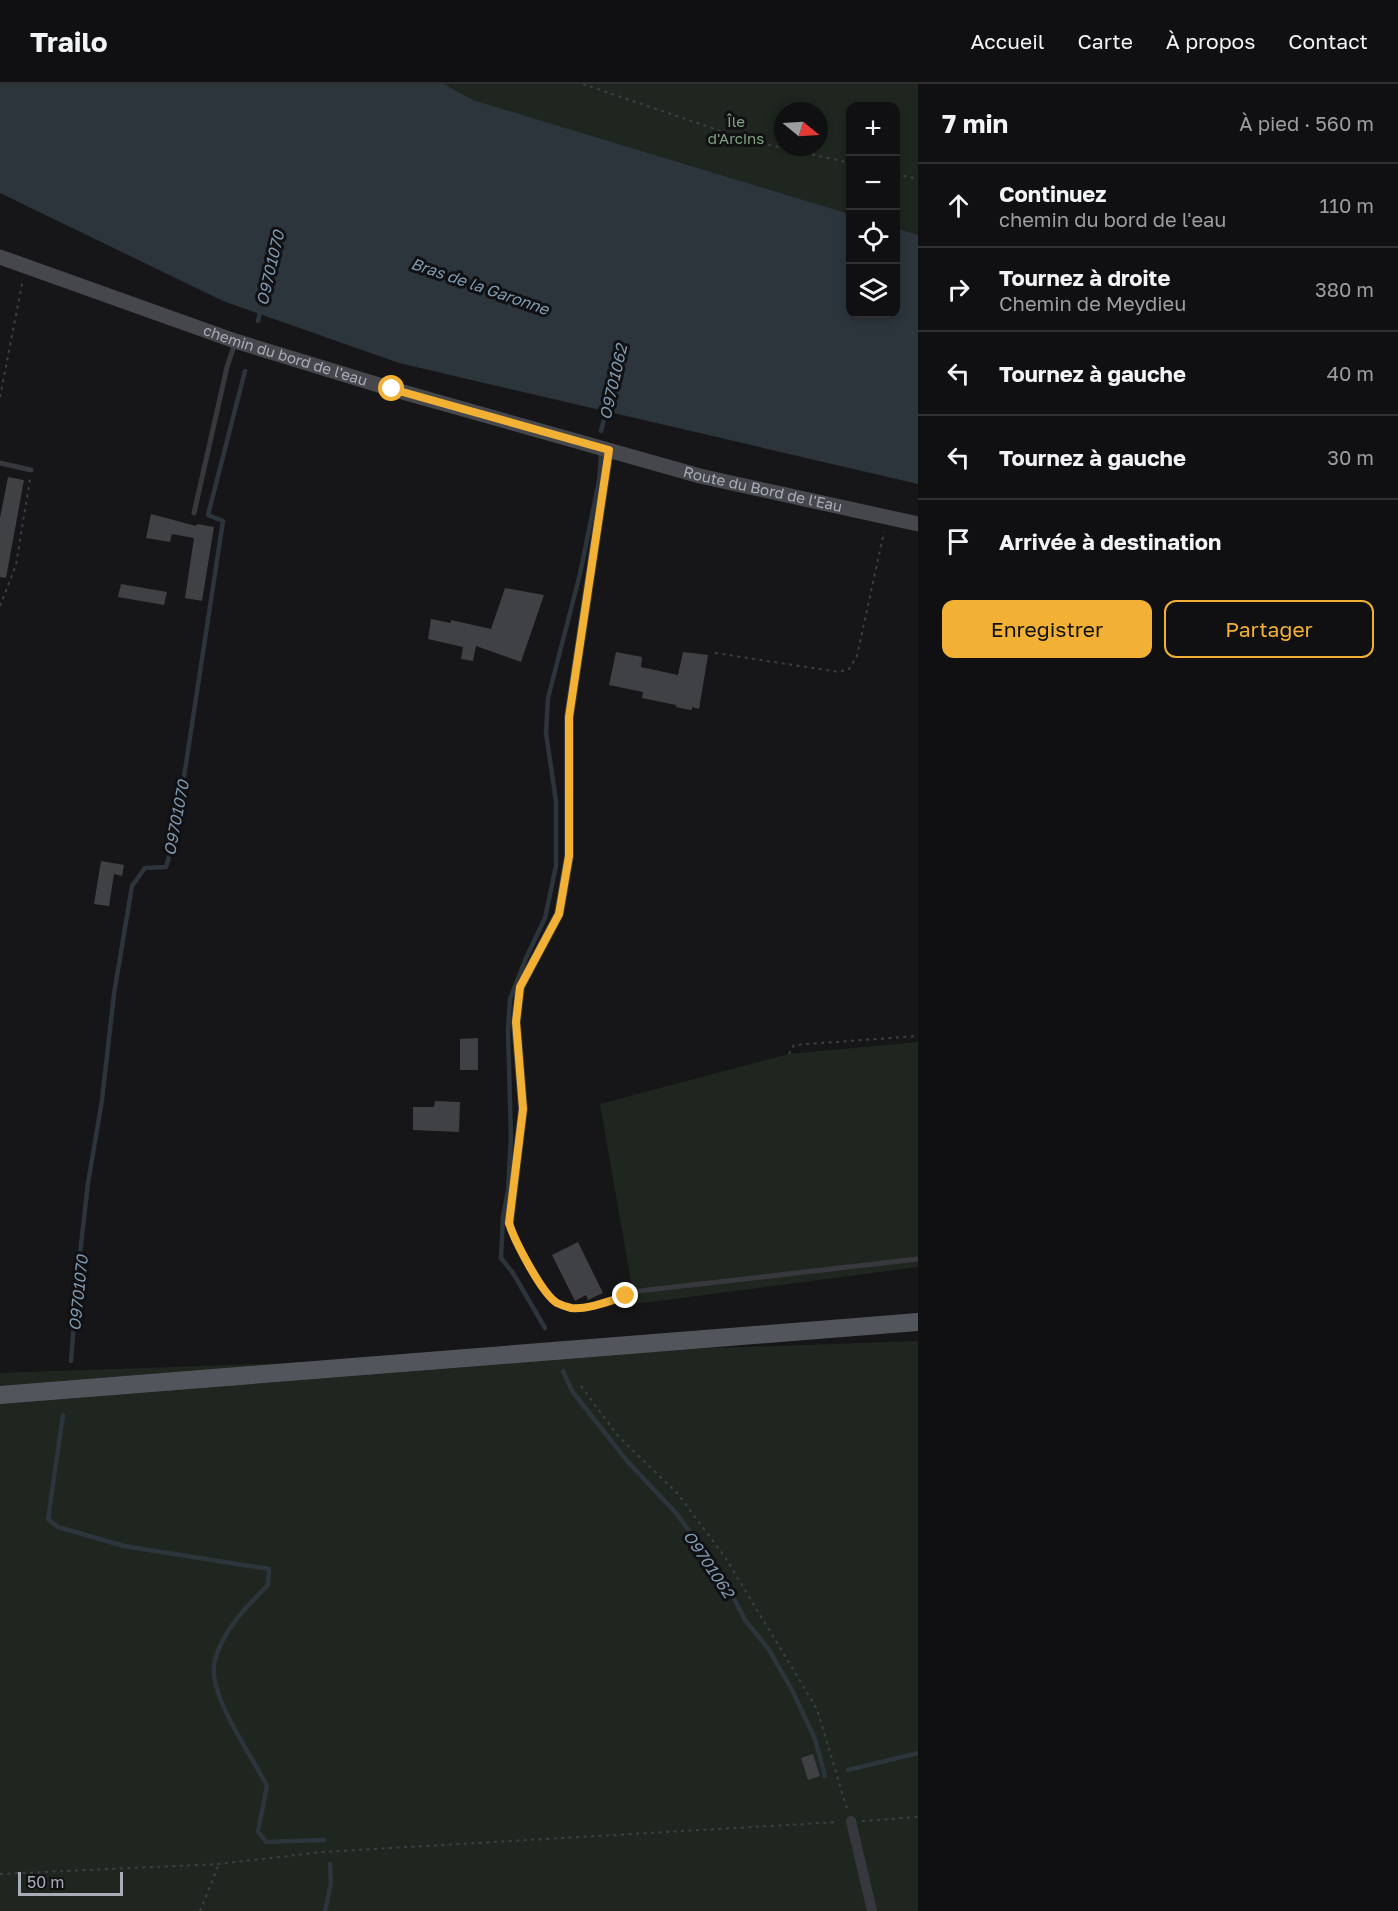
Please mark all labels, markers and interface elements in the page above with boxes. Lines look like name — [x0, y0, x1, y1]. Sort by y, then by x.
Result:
text: Trailo — [30, 25, 108, 58]
text: Accueil — [971, 28, 1044, 54]
text: Carte — [1077, 28, 1133, 54]
text: À propos — [1166, 28, 1255, 54]
text: Contact — [1288, 28, 1368, 54]
north arrow — [774, 102, 828, 156]
map controls — [846, 102, 900, 318]
button: + — [846, 102, 900, 156]
text: 7 min — [942, 108, 1008, 139]
text: À pied · 560 m — [1239, 111, 1374, 135]
park label: Île d'Arcins — [708, 112, 764, 147]
button: − — [846, 156, 900, 210]
text: Continuez — [999, 180, 1106, 207]
icon: ahead — [942, 189, 975, 222]
text: 110 m — [1320, 193, 1374, 217]
text: chemin du bord de l'eau — [999, 207, 1226, 231]
button: locate — [846, 210, 900, 264]
water label: O9701070 — [252, 228, 289, 307]
water label: Bras de la Garonne — [408, 253, 553, 320]
button: layers — [846, 264, 900, 318]
text: Tournez à droite — [999, 264, 1170, 291]
icon: right — [942, 273, 975, 306]
text: 380 m — [1315, 277, 1374, 301]
text: Chemin de Meydieu — [999, 291, 1186, 315]
street label: chemin du bord de l'eau — [201, 320, 370, 389]
water label: O9701062 — [595, 341, 632, 422]
icon: left — [942, 357, 975, 390]
text: Tournez à gauche — [999, 360, 1186, 387]
text: 40 m — [1327, 361, 1374, 385]
route start — [378, 375, 404, 401]
icon: left — [942, 441, 975, 474]
text: Tournez à gauche — [999, 444, 1186, 471]
text: 30 m — [1327, 445, 1374, 469]
street label: Route du Bord de l'Eau — [682, 462, 844, 515]
icon: arrive — [942, 525, 975, 558]
text: Arrivée à destination — [999, 528, 1221, 555]
button: Enregistrer — [942, 600, 1152, 658]
button: Partager — [1164, 600, 1374, 658]
water label: O9701070 — [159, 778, 193, 857]
water label: O9701070 — [64, 1253, 92, 1332]
route end — [612, 1282, 638, 1308]
water label: O9701062 — [679, 1527, 740, 1603]
scale bar — [18, 1869, 123, 1896]
text: 50 m — [27, 1872, 64, 1892]

